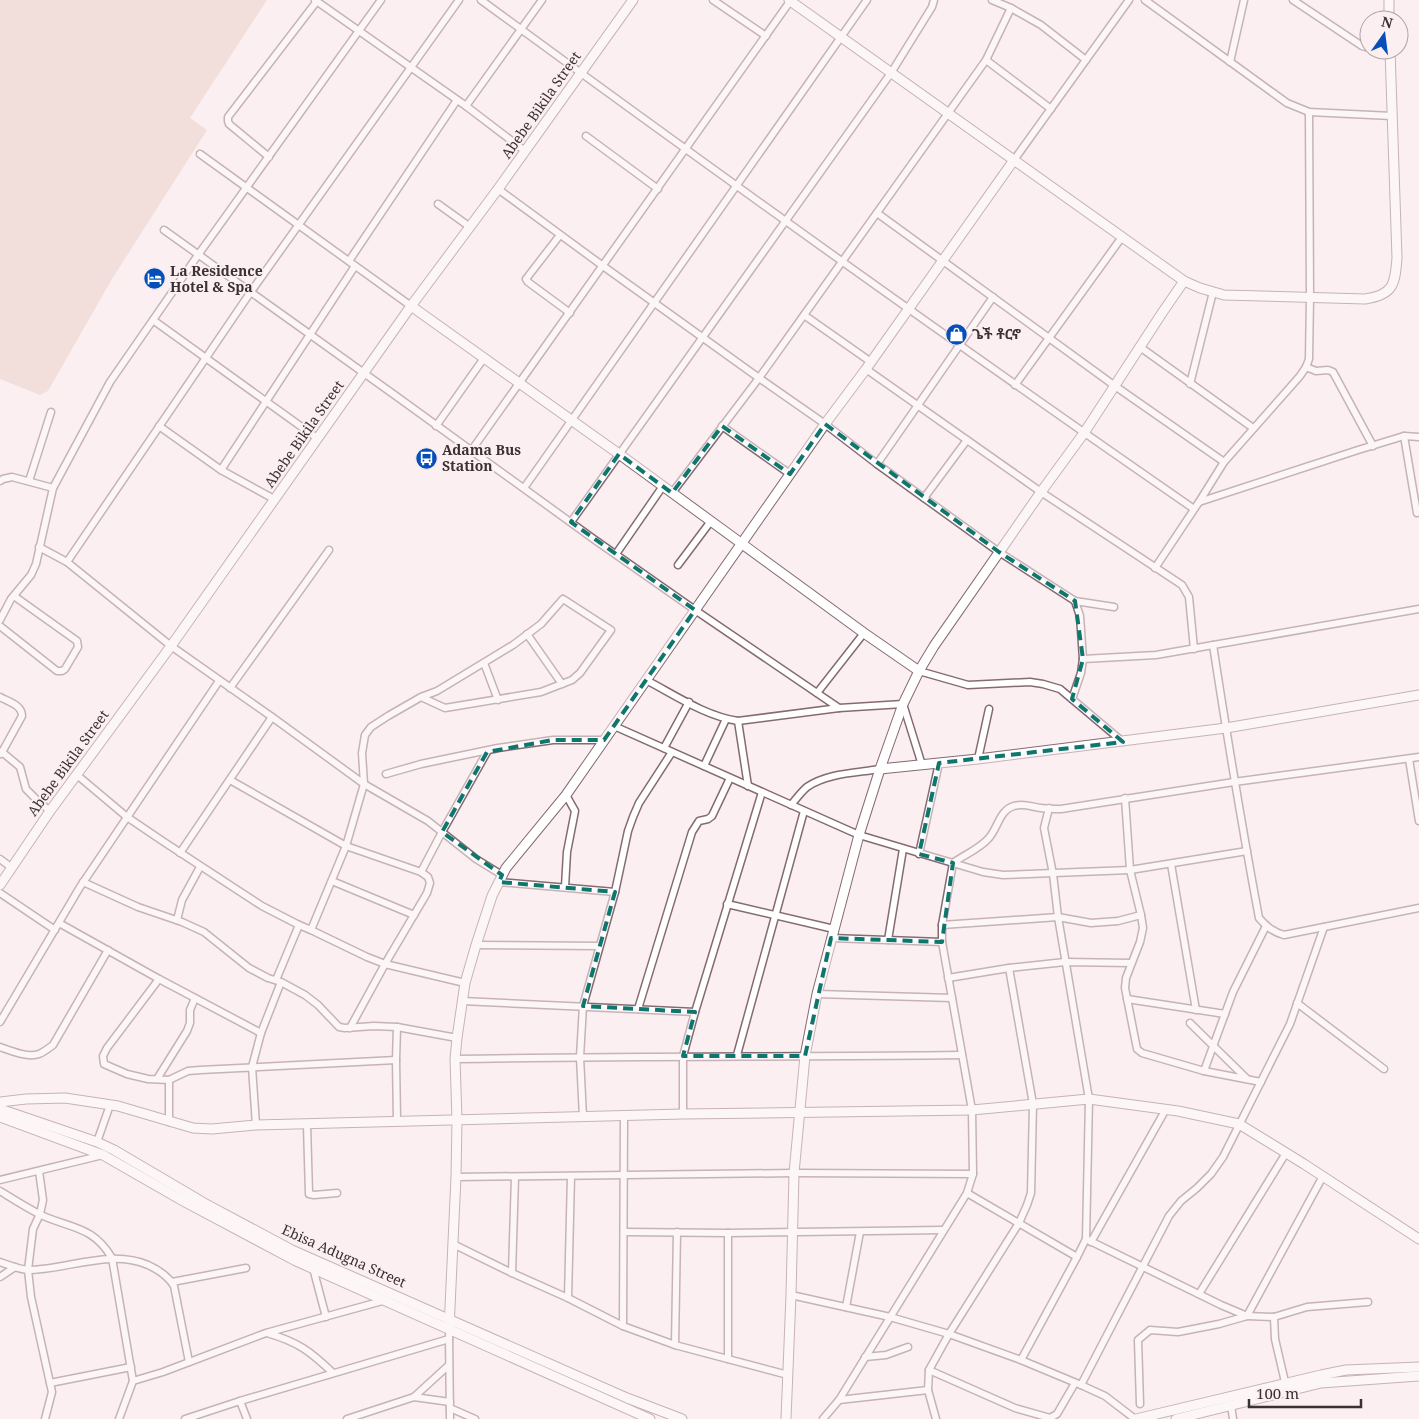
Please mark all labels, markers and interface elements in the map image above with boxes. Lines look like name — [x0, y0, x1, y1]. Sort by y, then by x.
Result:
north arrow — [1359, 10, 1409, 60]
text: N — [1380, 11, 1395, 32]
street label: Abebe Bikila Street — [496, 47, 585, 162]
place label: La Residence Hotel & Spa — [170, 261, 263, 296]
hotel icon: La Residence Hotel & Spa — [142, 267, 166, 291]
shop icon: ጌች ቶርኖ — [944, 322, 968, 346]
place label: ጌች ቶርኖ — [972, 324, 1022, 343]
street label: Abebe Bikila Street — [259, 376, 348, 491]
place label: Adama Bus Station — [442, 440, 521, 475]
bus stop icon: Adama Bus Station — [414, 446, 438, 470]
street label: Abebe Bikila Street — [23, 706, 113, 820]
street label: Ebisa Adugna Street — [279, 1220, 409, 1291]
scale bar — [1249, 1376, 1362, 1408]
text: 100 m — [1256, 1383, 1299, 1403]

